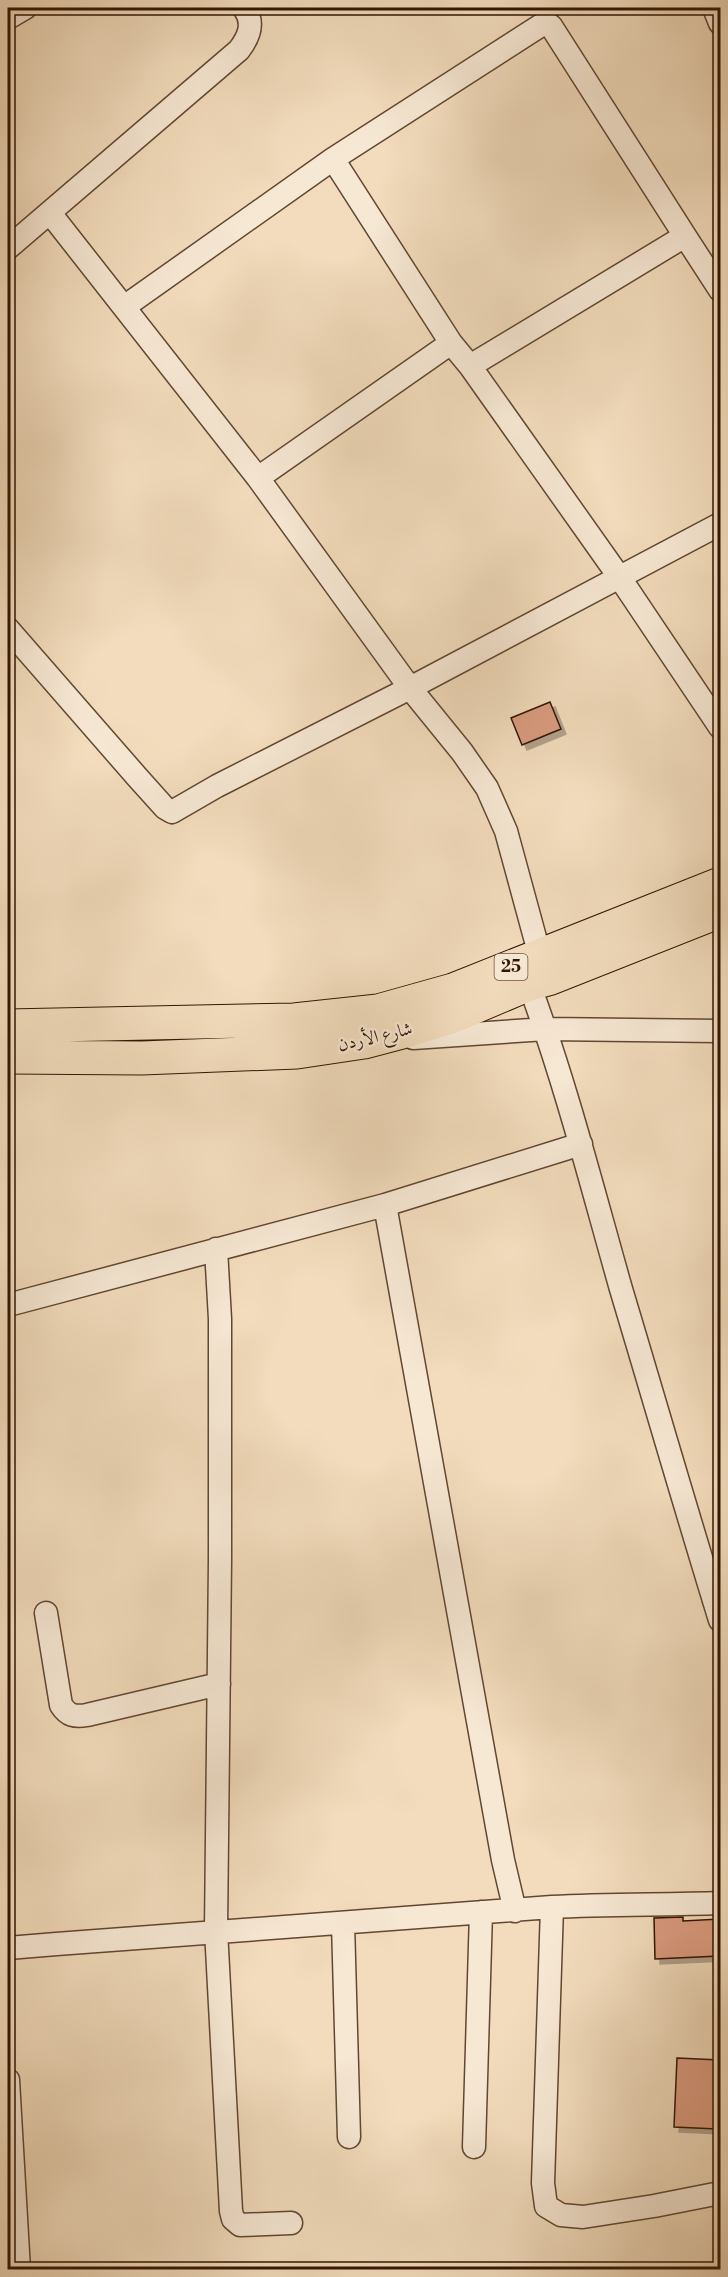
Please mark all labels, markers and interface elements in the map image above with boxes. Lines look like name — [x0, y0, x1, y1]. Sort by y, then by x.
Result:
road number: 25 — [494, 954, 528, 980]
street label: شارع الأردن — [335, 1015, 415, 1060]

